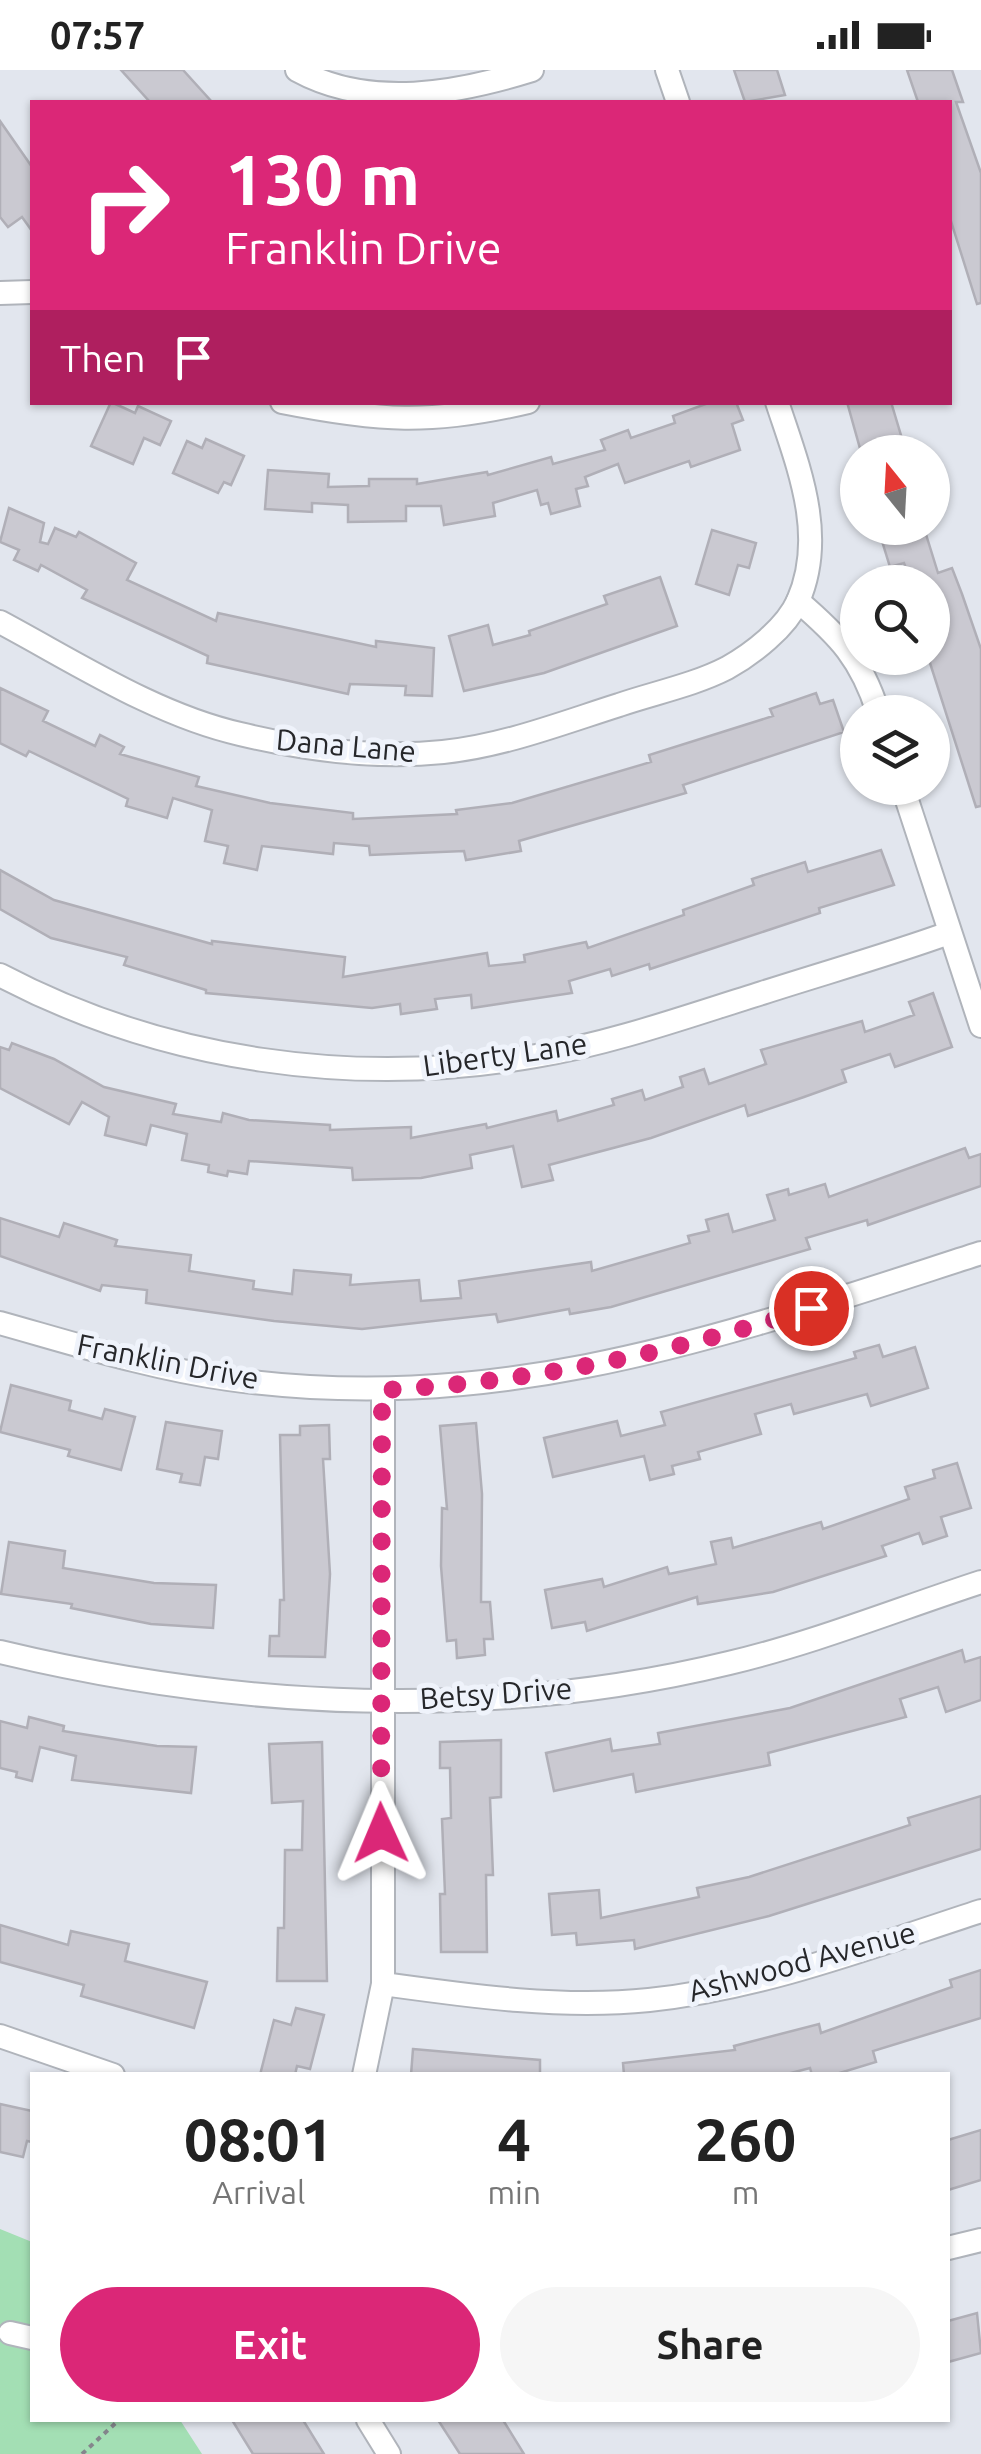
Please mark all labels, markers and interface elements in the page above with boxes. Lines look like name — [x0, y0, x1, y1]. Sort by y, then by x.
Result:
text: 07:57 — [50, 14, 145, 56]
icon: right — [60, 140, 190, 270]
text: 130 m — [225, 140, 420, 218]
text: Franklin Drive — [225, 222, 502, 273]
icon: arrive — [166, 330, 221, 385]
text: Then — [60, 337, 146, 379]
north arrow — [840, 435, 950, 545]
map controls — [840, 435, 950, 805]
button: search — [840, 565, 950, 675]
button: layers — [840, 695, 950, 805]
street label: Dana Lane — [275, 722, 418, 768]
street label: Liberty Lane — [420, 1026, 589, 1082]
pin — [769, 1266, 854, 1351]
icon: arrive — [784, 1281, 839, 1336]
street label: Franklin Drive — [74, 1327, 262, 1395]
street label: Betsy Drive — [419, 1671, 573, 1715]
position arrow — [329, 1781, 433, 1885]
street label: Ashwood Avenue — [684, 1914, 919, 2008]
text: 08:01 — [184, 2105, 334, 2172]
text: 4 — [497, 2105, 531, 2172]
text: 260 — [695, 2105, 796, 2172]
text: Arrival — [212, 2174, 305, 2210]
text: min — [487, 2174, 541, 2210]
text: m — [732, 2174, 759, 2210]
button: Exit — [60, 2287, 480, 2402]
button: Share — [500, 2287, 920, 2402]

